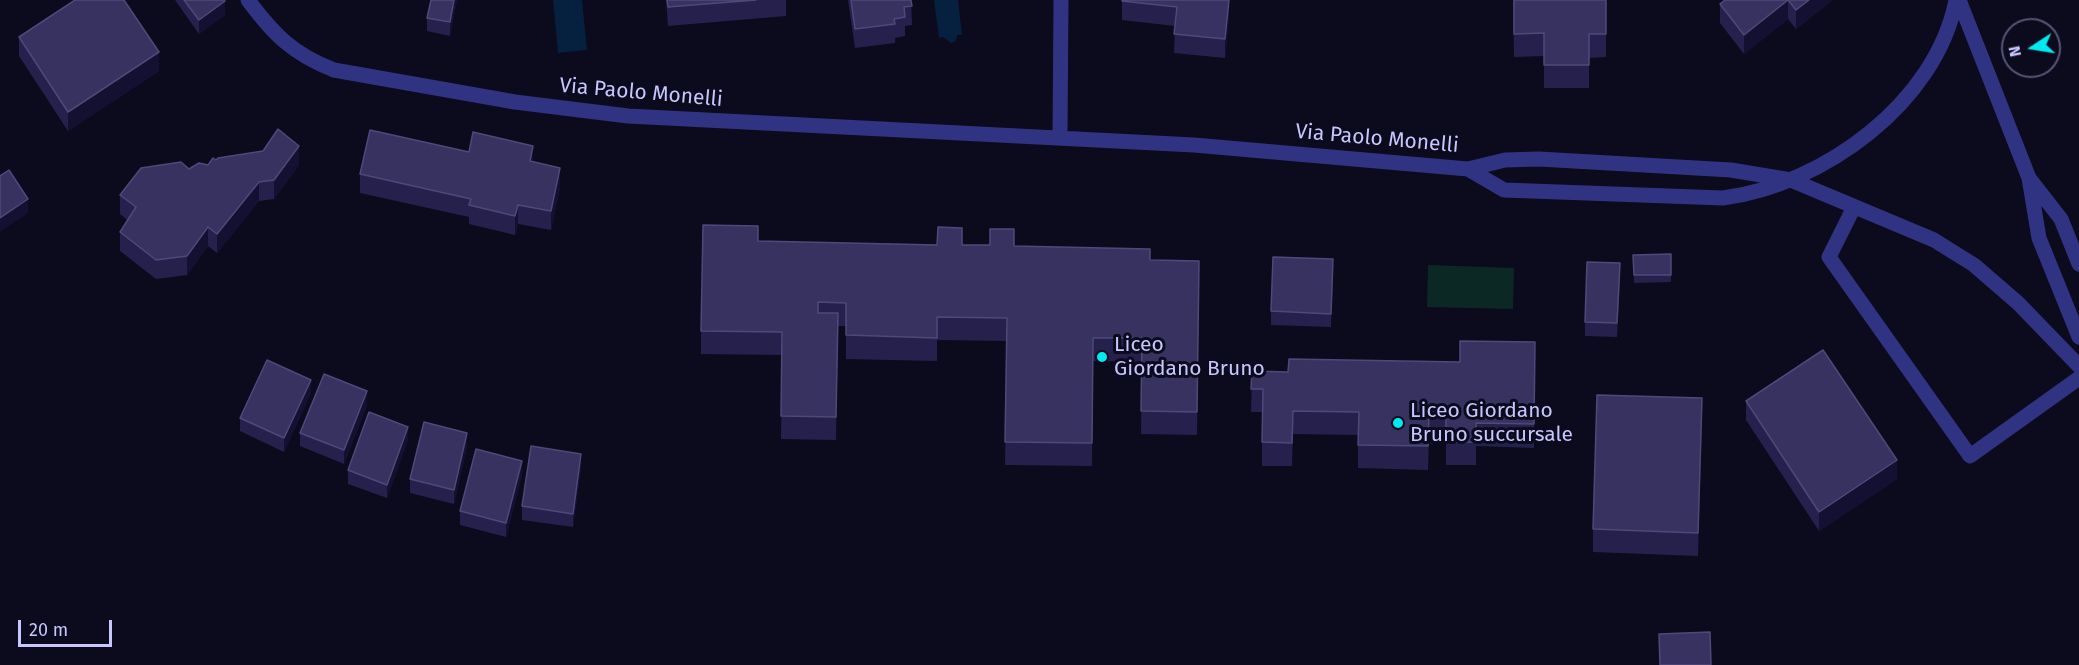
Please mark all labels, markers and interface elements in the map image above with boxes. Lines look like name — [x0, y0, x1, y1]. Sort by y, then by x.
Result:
north arrow — [2001, 18, 2061, 78]
text: N — [2004, 44, 2025, 59]
street label: Via Paolo Monelli — [558, 73, 724, 113]
street label: Via Paolo Monelli — [1294, 119, 1460, 159]
place label: Liceo Giordano Bruno — [1114, 332, 1265, 382]
marker: Liceo Giordano Bruno — [1095, 350, 1109, 364]
place label: Liceo Giordano Bruno succursale — [1410, 398, 1573, 448]
marker: Liceo Giordano Bruno succursale — [1391, 416, 1405, 430]
scale bar — [21, 608, 116, 646]
text: 20 m — [29, 619, 68, 641]

